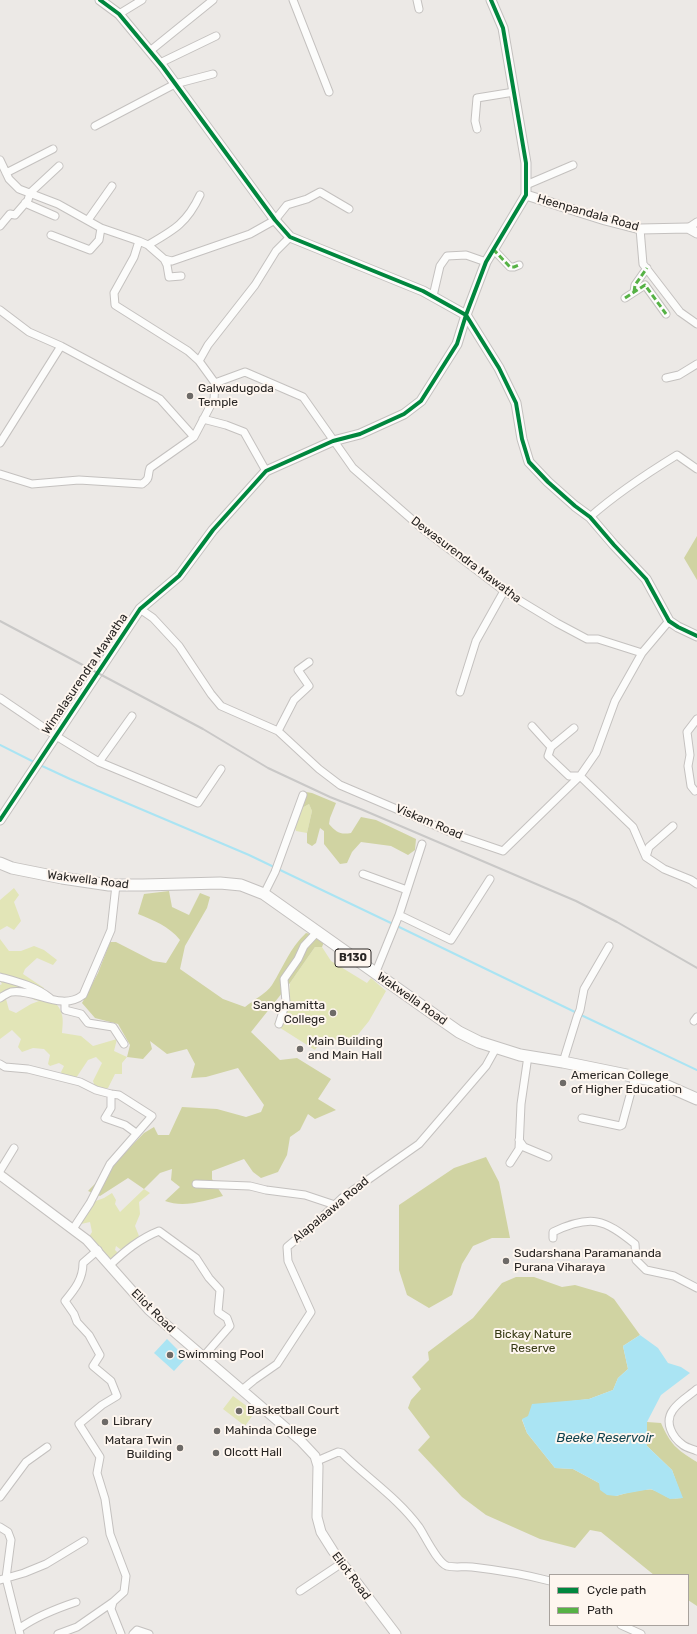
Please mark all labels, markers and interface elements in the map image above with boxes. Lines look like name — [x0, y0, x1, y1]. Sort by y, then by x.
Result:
street label: Heenpandala Road — [536, 192, 640, 234]
place label: Galwadugoda Temple — [198, 382, 274, 410]
marker: Galwadugoda Temple — [185, 391, 195, 401]
street label: Dewasurendra Mawatha — [408, 514, 524, 606]
street label: Wimalasurendra Mawatha — [39, 611, 131, 737]
street label: Viskam Road — [393, 801, 465, 843]
street label: Wakwella Road — [46, 868, 130, 892]
road number: B130 — [335, 949, 371, 967]
street label: Wakwella Road — [374, 970, 450, 1028]
place label: Sanghamitta College — [253, 999, 325, 1027]
marker: Sanghamitta College — [328, 1008, 338, 1018]
place label: Main Building and Main Hall — [308, 1035, 383, 1063]
marker: Main Building and Main Hall — [295, 1044, 305, 1054]
place label: American College of Higher Education — [571, 1069, 682, 1097]
marker: American College of Higher Education — [558, 1078, 568, 1088]
street label: Alapalaawa Road — [290, 1174, 372, 1246]
place label: Sudarshana Paramananda Purana Viharaya — [514, 1247, 661, 1275]
marker: Sudarshana Paramananda Purana Viharaya — [501, 1256, 511, 1266]
street label: Eliot Road — [128, 1286, 178, 1336]
park label: Bickay Nature Reserve — [494, 1328, 572, 1356]
place label: Swimming Pool — [178, 1348, 264, 1362]
marker: Swimming Pool — [165, 1350, 175, 1360]
place label: Basketball Court — [247, 1404, 339, 1418]
marker: Basketball Court — [234, 1406, 244, 1416]
place label: Library — [113, 1415, 152, 1429]
marker: Library — [100, 1417, 110, 1427]
place label: Mahinda College — [225, 1424, 317, 1438]
marker: Mahinda College — [212, 1426, 222, 1436]
water label: Beeke Reservoir — [556, 1430, 654, 1446]
place label: Matara Twin Building — [105, 1434, 172, 1462]
marker: Matara Twin Building — [175, 1443, 185, 1453]
place label: Olcott Hall — [224, 1446, 282, 1460]
marker: Olcott Hall — [211, 1448, 221, 1458]
street label: Eliot Road — [328, 1549, 374, 1603]
legend — [549, 1574, 689, 1626]
text: Cycle path — [587, 1583, 646, 1597]
text: Path — [587, 1603, 613, 1617]

